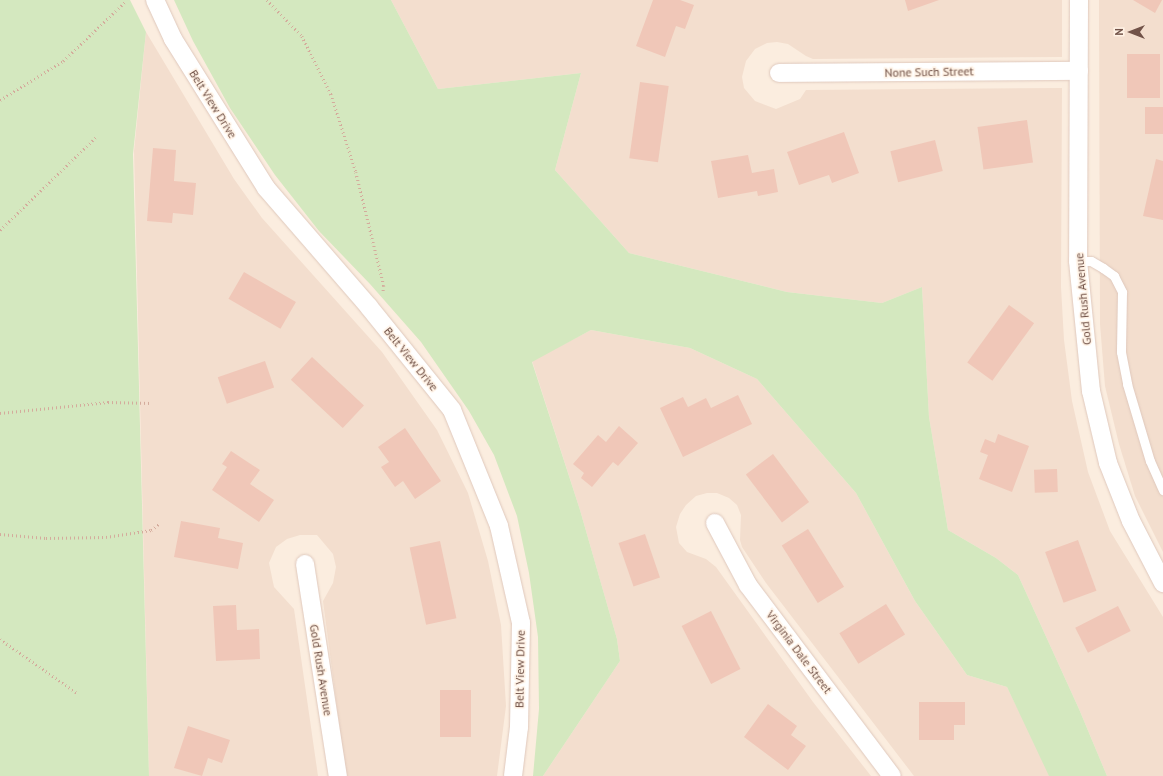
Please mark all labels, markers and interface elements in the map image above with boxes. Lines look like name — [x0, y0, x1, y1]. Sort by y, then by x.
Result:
north arrow — [1111, 12, 1151, 52]
text: N — [1112, 28, 1126, 36]
street label: None Such Street — [884, 64, 974, 80]
street label: Belt View Drive — [186, 67, 240, 141]
street label: Gold Rush Avenue — [1072, 252, 1094, 346]
street label: Belt View Drive — [381, 324, 441, 394]
street label: Virginia Dale Street — [763, 608, 835, 696]
street label: Gold Rush Avenue — [307, 623, 335, 717]
street label: Belt View Drive — [512, 629, 528, 709]

